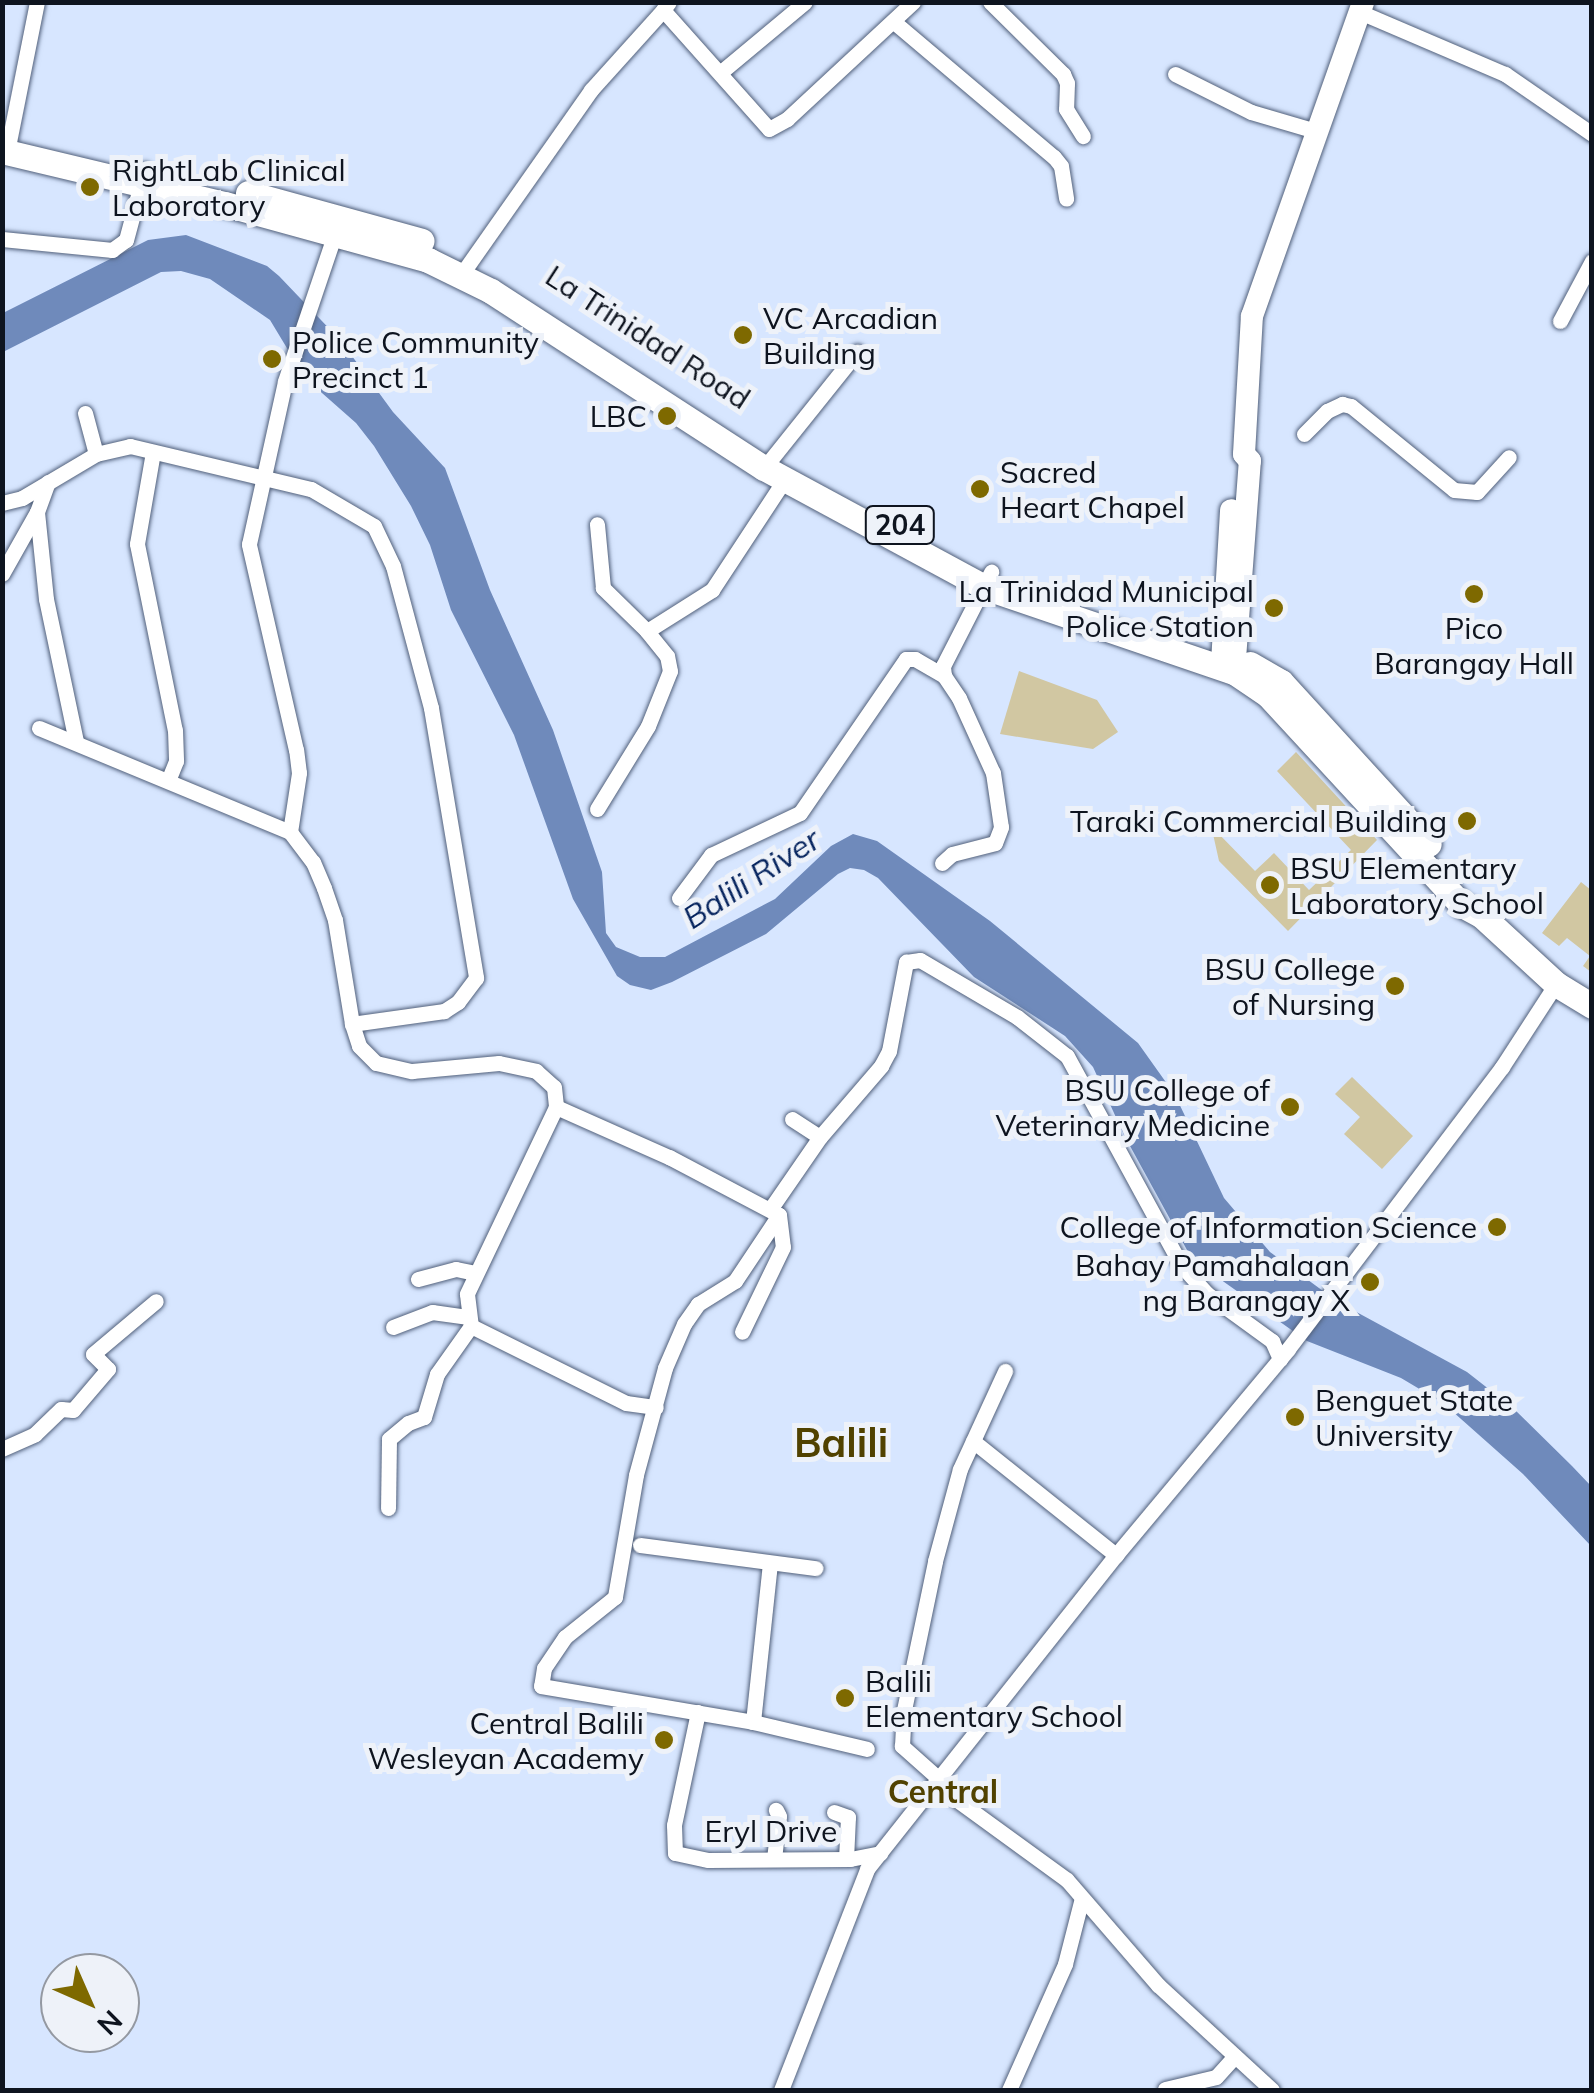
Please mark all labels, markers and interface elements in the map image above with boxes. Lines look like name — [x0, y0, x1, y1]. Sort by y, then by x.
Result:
place label: RightLab Clinical Laboratory — [112, 152, 346, 222]
marker: RightLab Clinical Laboratory — [77, 174, 103, 200]
street label: La Trinidad Road — [539, 258, 757, 416]
place label: VC Arcadian Building — [763, 300, 938, 370]
place label: Police Community Precinct 1 — [292, 324, 539, 394]
marker: VC Arcadian Building — [732, 324, 754, 346]
marker: Police Community Precinct 1 — [261, 348, 283, 370]
place label: LBC — [590, 398, 647, 434]
marker: LBC — [656, 405, 678, 427]
place label: Sacred Heart Chapel — [1000, 454, 1185, 524]
marker: Sacred Heart Chapel — [969, 478, 991, 500]
road number: 204 — [862, 502, 938, 548]
place label: La Trinidad Municipal Police Station — [959, 573, 1254, 644]
marker: Pico Barangay Hall — [1463, 583, 1485, 605]
marker: La Trinidad Municipal Police Station — [1263, 597, 1285, 619]
place label: Pico Barangay Hall — [1374, 610, 1574, 680]
place label: Taraki Commercial Building — [1070, 803, 1447, 839]
marker: Taraki Commercial Building — [1456, 810, 1478, 832]
water label: Balili River — [675, 820, 827, 936]
place label: BSU Elementary Laboratory School — [1290, 850, 1544, 920]
marker: BSU Elementary Laboratory School — [1259, 874, 1281, 896]
place label: BSU College of Nursing — [1205, 951, 1375, 1022]
marker: BSU College of Nursing — [1384, 975, 1406, 997]
place label: BSU College of Veterinary Medicine — [996, 1072, 1270, 1142]
marker: BSU College of Veterinary Medicine — [1279, 1096, 1301, 1118]
place label: College of Information Science — [1060, 1209, 1477, 1245]
marker: College of Information Science — [1486, 1216, 1508, 1238]
place label: Bahay Pamahalaan ng Barangay X — [1075, 1247, 1350, 1318]
marker: Bahay Pamahalaan ng Barangay X — [1359, 1271, 1381, 1293]
place label: Benguet State University — [1315, 1382, 1513, 1452]
marker: Benguet State University — [1284, 1406, 1306, 1428]
district label: Balili — [794, 1418, 888, 1466]
place label: Balili Elementary School — [865, 1663, 1123, 1734]
marker: Balili Elementary School — [834, 1687, 856, 1709]
place label: Central Balili Wesleyan Academy — [368, 1705, 644, 1776]
marker: Central Balili Wesleyan Academy — [653, 1729, 675, 1751]
district label: Central — [888, 1772, 998, 1810]
street label: Eryl Drive — [705, 1813, 837, 1849]
north arrow — [40, 1953, 140, 2053]
text: N — [90, 2003, 130, 2043]

